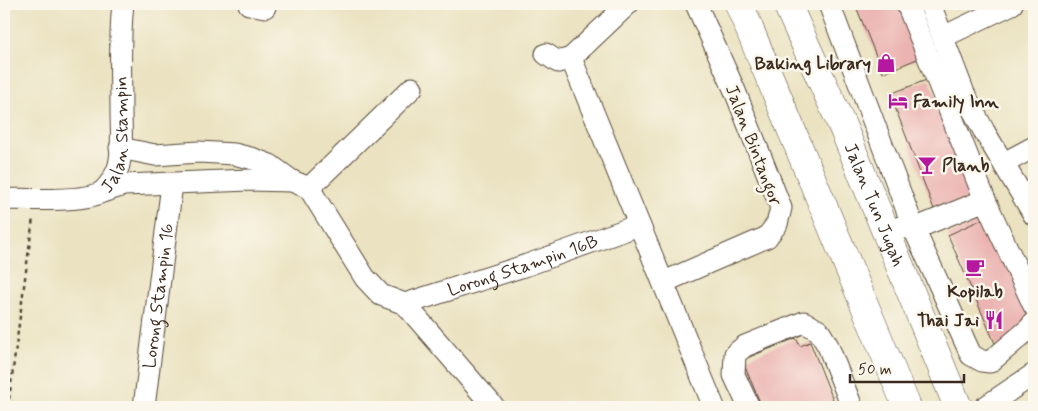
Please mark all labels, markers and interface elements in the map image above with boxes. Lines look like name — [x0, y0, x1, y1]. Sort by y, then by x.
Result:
place label: Baking Library — [754, 52, 871, 76]
shop icon: Baking Library — [875, 52, 897, 74]
street label: Jalan Stampin — [96, 76, 135, 198]
street label: Jalan Bintangor — [717, 81, 787, 211]
hotel icon: Family Inn — [887, 90, 909, 112]
place label: Family Inn — [913, 90, 999, 114]
street label: Jalan Tun Jugah — [838, 140, 910, 270]
bar icon: Planb — [916, 154, 938, 176]
place label: Planb — [942, 154, 990, 178]
street label: Lorong Stampin 16 — [138, 222, 180, 370]
street label: Lorong Stampin 16B — [445, 230, 602, 303]
cafe icon: Kopilab — [964, 256, 986, 278]
place label: Kopilab — [947, 280, 1003, 304]
place label: Thai Jai — [917, 309, 979, 333]
restaurant icon: Thai Jai — [983, 309, 1005, 331]
scale bar — [850, 351, 964, 383]
text: 50 m — [858, 360, 892, 380]

